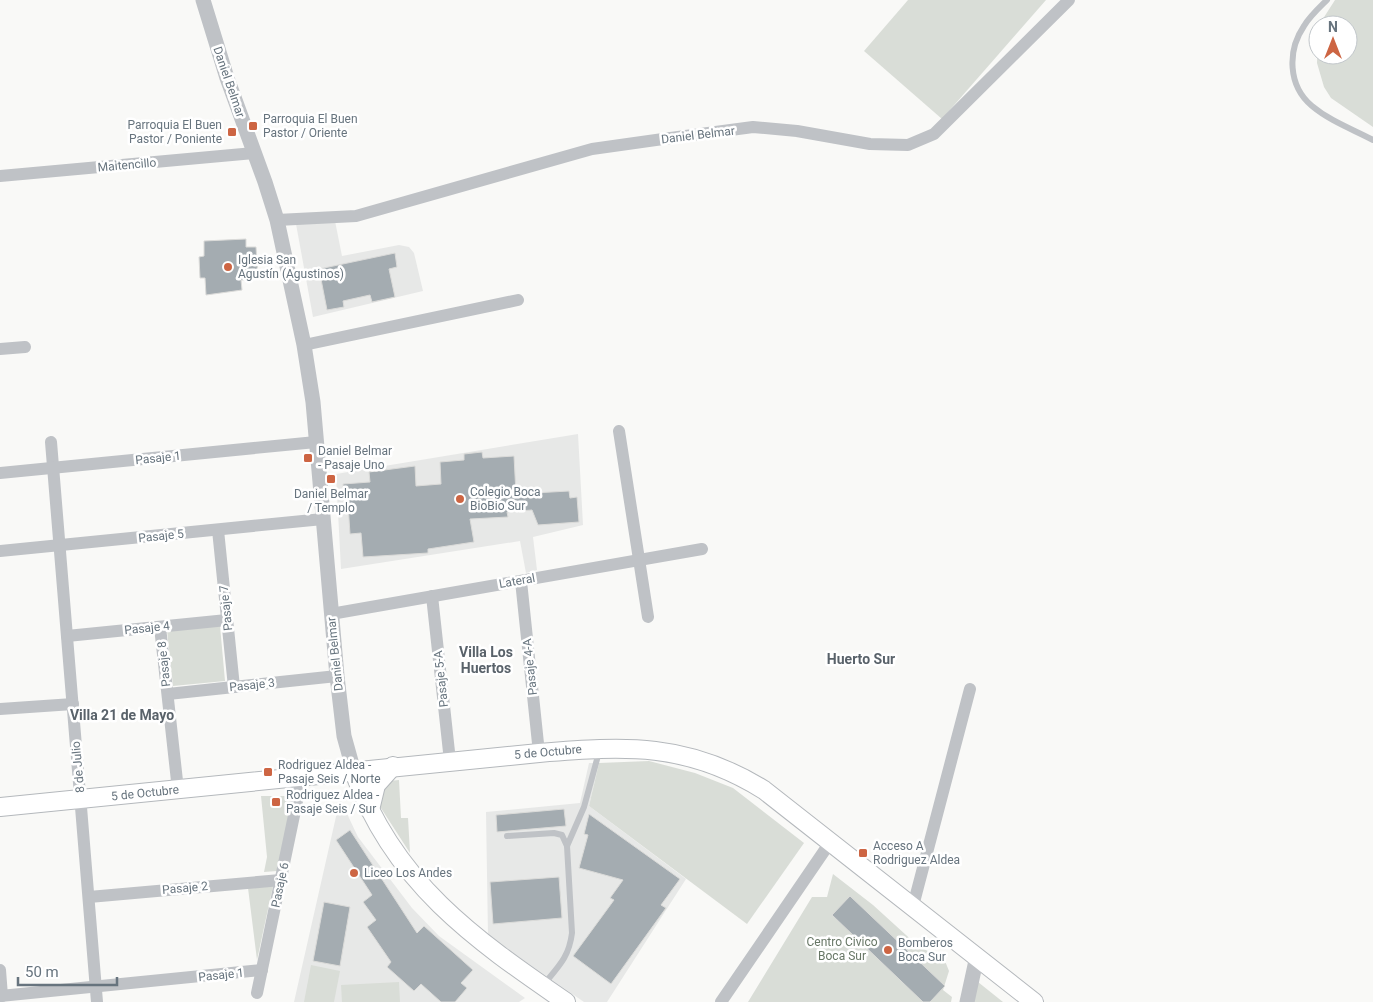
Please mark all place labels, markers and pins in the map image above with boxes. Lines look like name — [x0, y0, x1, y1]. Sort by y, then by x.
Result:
place label: Parroquia El Buen Pastor / Oriente — [263, 112, 358, 140]
place label: Parroquia El Buen Pastor / Poniente — [127, 118, 222, 146]
marker: Parroquia El Buen Pastor / Oriente — [247, 120, 259, 132]
marker: Parroquia El Buen Pastor / Poniente — [226, 126, 238, 138]
place label: Iglesia San Agustín (Agustinos) — [238, 253, 344, 281]
marker: Iglesia San Agustín (Agustinos) — [222, 261, 234, 273]
place label: Daniel Belmar - Pasaje Uno — [318, 444, 392, 472]
marker: Daniel Belmar - Pasaje Uno — [302, 452, 314, 464]
marker: Daniel Belmar / Templo — [325, 473, 337, 485]
place label: Colegio Boca BioBio Sur — [470, 485, 541, 513]
place label: Daniel Belmar / Templo — [294, 487, 368, 515]
marker: Colegio Boca BioBio Sur — [454, 493, 466, 505]
place label: Rodriguez Aldea - Pasaje Seis / Norte — [278, 758, 381, 786]
marker: Rodriguez Aldea - Pasaje Seis / Norte — [262, 766, 274, 778]
place label: Rodriguez Aldea - Pasaje Seis / Sur — [286, 788, 380, 816]
marker: Rodriguez Aldea - Pasaje Seis / Sur — [270, 796, 282, 808]
place label: Acceso A Rodriguez Aldea — [873, 839, 960, 867]
marker: Acceso A Rodriguez Aldea — [857, 847, 869, 859]
place label: Liceo Los Andes — [364, 866, 452, 880]
marker: Liceo Los Andes — [348, 867, 360, 879]
place label: Bomberos Boca Sur — [898, 936, 953, 964]
marker: Bomberos Boca Sur — [882, 944, 894, 956]

